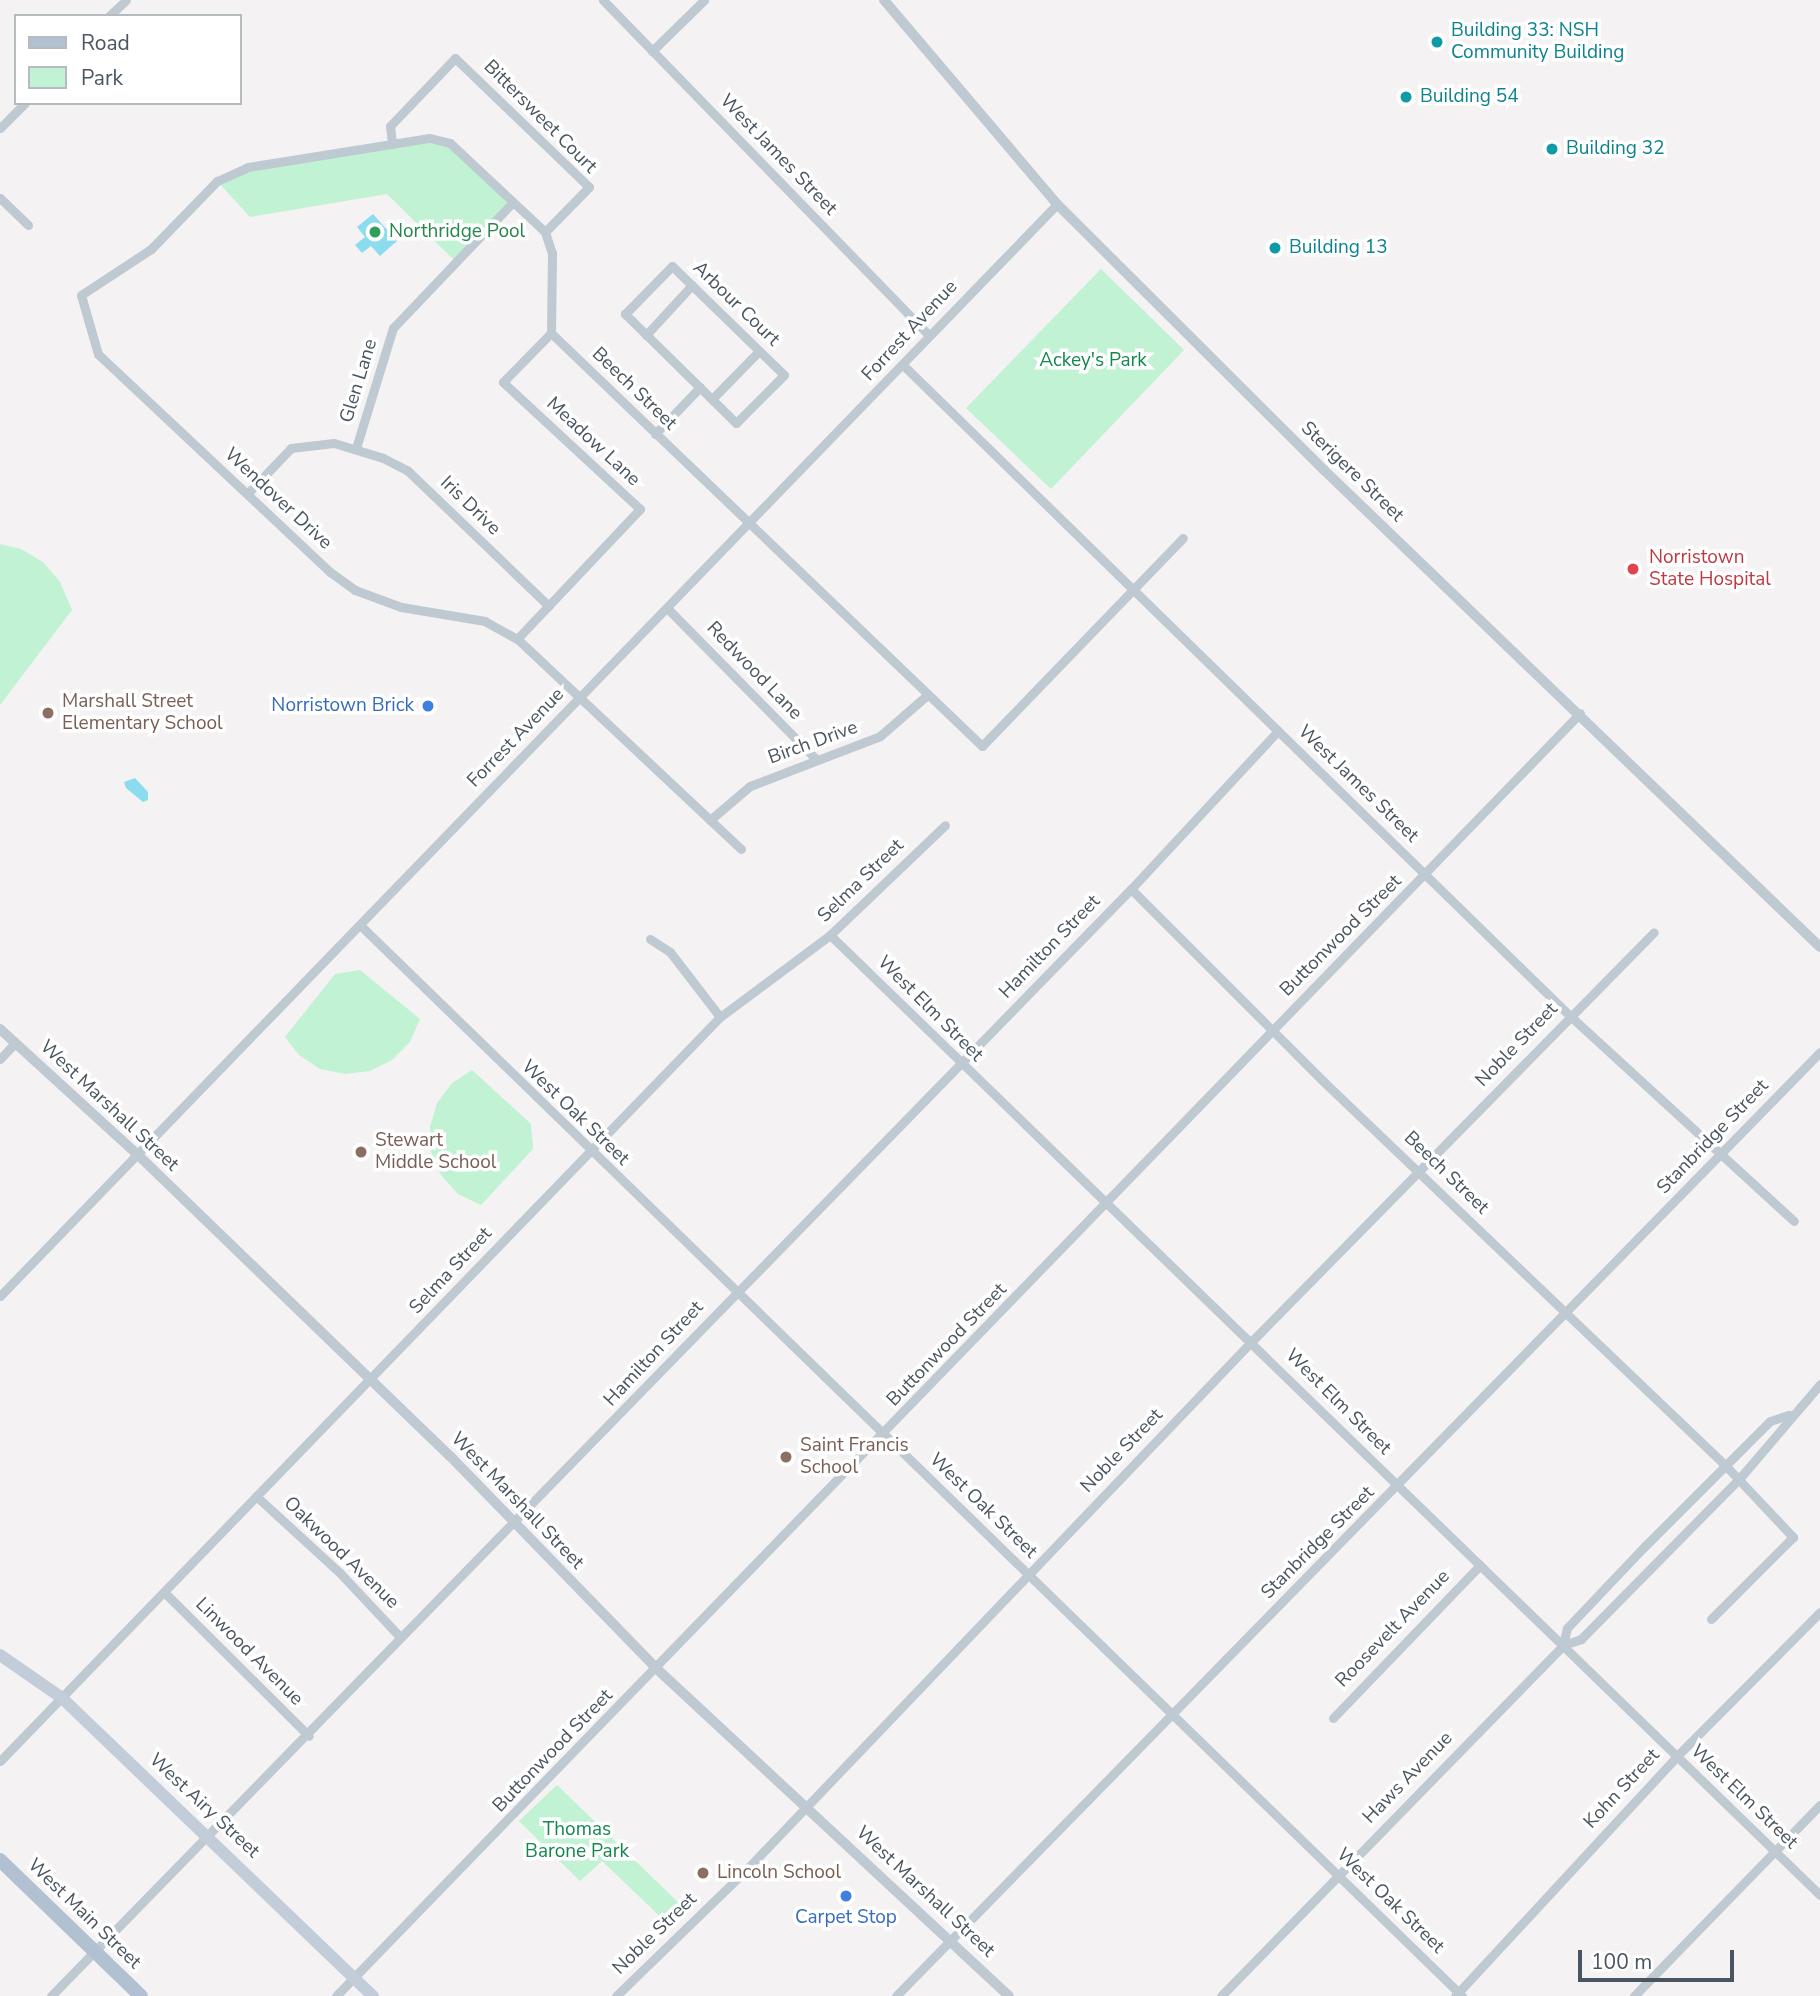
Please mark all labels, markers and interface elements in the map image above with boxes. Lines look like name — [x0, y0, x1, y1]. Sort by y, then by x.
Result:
legend — [14, 14, 242, 105]
place label: Building 33: NSH Community Building — [1451, 20, 1624, 64]
text: Road — [81, 29, 130, 57]
marker: Building 33: NSH Community Building — [1429, 34, 1445, 50]
street label: Bittersweet Court — [479, 56, 601, 178]
text: Park — [81, 64, 123, 92]
place label: Building 54 — [1420, 86, 1519, 108]
marker: Building 54 — [1398, 89, 1414, 105]
street label: West James Street — [715, 90, 841, 220]
place label: Building 32 — [1566, 138, 1665, 160]
marker: Building 32 — [1544, 141, 1560, 157]
place label: Northridge Pool — [389, 221, 525, 243]
marker: Northridge Pool — [367, 224, 383, 240]
place label: Building 13 — [1289, 237, 1388, 259]
marker: Building 13 — [1267, 240, 1283, 256]
street label: Arbour Court — [688, 257, 784, 351]
street label: Forrest Avenue — [858, 276, 962, 386]
street label: Glen Lane — [335, 336, 383, 426]
street label: Beech Street — [587, 343, 681, 435]
park label: Ackey's Park — [1039, 350, 1147, 372]
street label: Meadow Lane — [541, 393, 645, 491]
street label: Sterigere Street — [1296, 417, 1408, 527]
street label: Wendover Drive — [220, 443, 336, 555]
street label: Iris Drive — [435, 472, 505, 540]
place label: Norristown State Hospital — [1649, 547, 1771, 591]
marker: Norristown State Hospital — [1623, 559, 1643, 579]
street label: Redwood Lane — [701, 617, 807, 725]
street label: Forrest Avenue — [463, 684, 569, 792]
place label: Marshall Street Elementary School — [62, 691, 223, 735]
place label: Norristown Brick — [271, 695, 414, 717]
marker: Norristown Brick — [420, 698, 436, 714]
marker: Marshall Street Elementary School — [40, 705, 56, 721]
street label: Birch Drive — [765, 716, 861, 770]
street label: West James Street — [1293, 721, 1423, 847]
street label: Selma Street — [813, 834, 909, 928]
street label: Buttonwood Street — [1275, 870, 1407, 1002]
street label: Hamilton Street — [995, 890, 1105, 1004]
street label: West Elm Street — [872, 951, 988, 1067]
street label: Noble Street — [1471, 998, 1563, 1092]
street label: West Marshall Street — [35, 1036, 183, 1176]
street label: West Oak Street — [516, 1056, 634, 1170]
street label: Stanbridge Street — [1653, 1075, 1773, 1199]
street label: Beech Street — [1399, 1127, 1493, 1219]
place label: Stewart Middle School — [375, 1130, 496, 1174]
marker: Stewart Middle School — [353, 1144, 369, 1160]
street label: Selma Street — [405, 1223, 497, 1319]
street label: Buttonwood Street — [882, 1279, 1012, 1411]
street label: Hamilton Street — [600, 1297, 708, 1411]
street label: West Elm Street — [1280, 1344, 1396, 1460]
street label: Noble Street — [1076, 1404, 1168, 1498]
street label: West Marshall Street — [446, 1428, 588, 1574]
place label: Saint Francis School — [800, 1435, 909, 1479]
marker: Saint Francis School — [778, 1449, 794, 1465]
street label: West Oak Street — [924, 1449, 1042, 1563]
street label: Stanbridge Street — [1257, 1482, 1379, 1604]
street label: Oakwood Avenue — [279, 1492, 403, 1614]
street label: Roosevelt Avenue — [1331, 1566, 1455, 1692]
street label: Linwood Avenue — [190, 1593, 308, 1711]
street label: Buttonwood Street — [488, 1685, 618, 1817]
street label: Haws Avenue — [1358, 1727, 1458, 1829]
street label: West Elm Street — [1686, 1740, 1802, 1854]
street label: Kohn Street — [1579, 1744, 1665, 1834]
street label: West Airy Street — [144, 1749, 264, 1863]
park label: Thomas Barone Park — [525, 1819, 629, 1863]
street label: West Marshall Street — [851, 1822, 999, 1962]
street label: West Oak Street — [1331, 1844, 1449, 1958]
street label: West Main Street — [23, 1854, 145, 1974]
place label: Lincoln School — [717, 1862, 841, 1884]
marker: Lincoln School — [695, 1865, 711, 1881]
street label: Noble Street — [608, 1888, 702, 1980]
marker: Carpet Stop — [838, 1888, 854, 1904]
place label: Carpet Stop — [795, 1907, 897, 1929]
scale bar — [1582, 1937, 1738, 1981]
text: 100 m — [1591, 1948, 1652, 1976]

